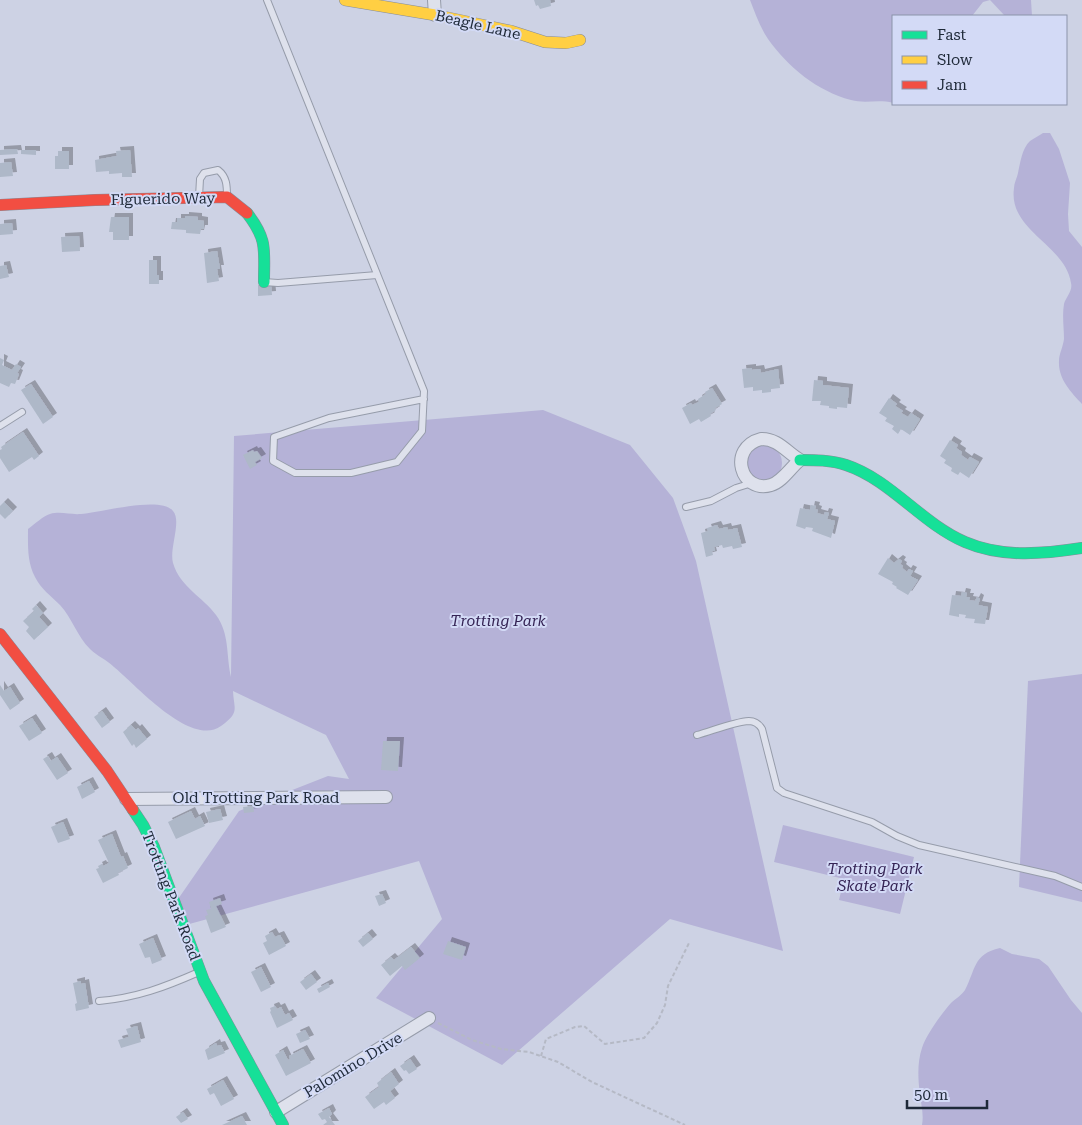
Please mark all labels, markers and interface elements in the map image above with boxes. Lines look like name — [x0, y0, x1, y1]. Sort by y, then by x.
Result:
street label: Beagle Lane — [434, 6, 522, 44]
legend — [892, 15, 1067, 105]
text: Fast — [937, 26, 967, 44]
text: Slow — [937, 51, 973, 69]
text: Jam — [937, 76, 967, 94]
street label: Figuerido Way — [111, 189, 216, 209]
park label: Trotting Park — [450, 612, 547, 630]
street label: Old Trotting Park Road — [173, 789, 340, 807]
street label: Trotting Park Road — [138, 829, 204, 963]
park label: Trotting Park Skate Park — [827, 860, 924, 895]
street label: Palomino Drive — [301, 1029, 405, 1101]
scale bar — [907, 1078, 987, 1110]
text: 50 m — [914, 1086, 949, 1104]

